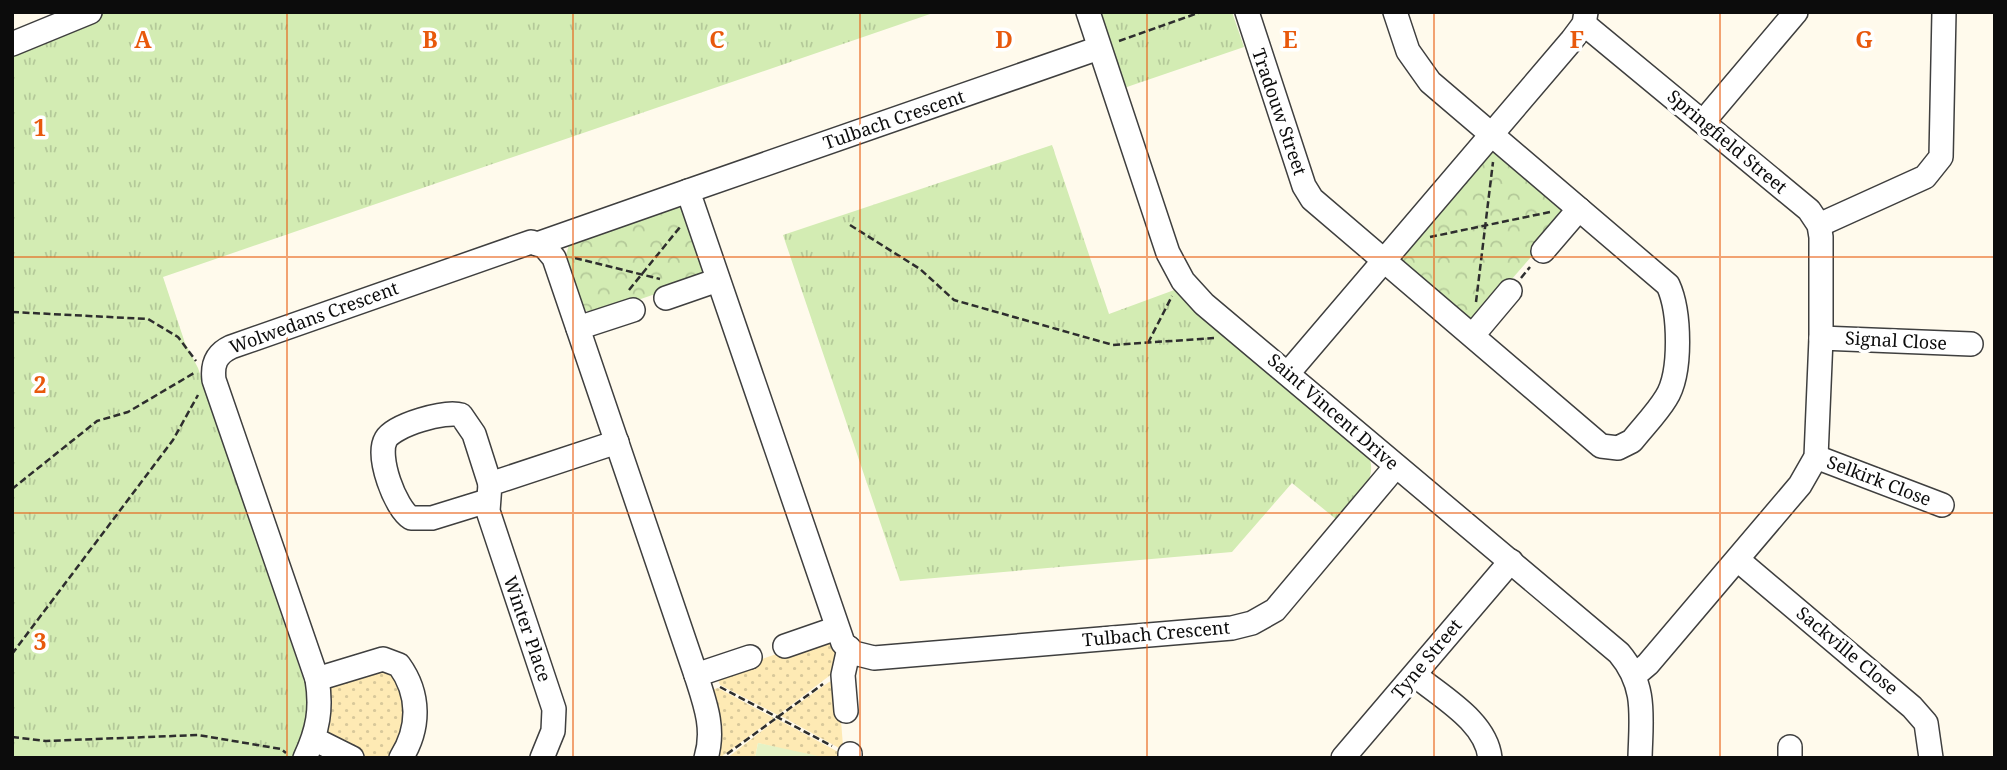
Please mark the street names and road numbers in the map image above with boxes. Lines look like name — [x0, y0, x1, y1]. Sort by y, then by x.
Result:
street label: Tradouw Street — [1247, 45, 1313, 178]
street label: Tulbach Crescent — [820, 84, 968, 154]
street label: Springfield Street — [1663, 84, 1793, 198]
street label: Wolwedans Crescent — [226, 275, 401, 359]
street label: Signal Close — [1844, 325, 1948, 355]
street label: Saint Vincent Drive — [1263, 348, 1404, 475]
street label: Selkirk Close — [1824, 449, 1935, 511]
street label: Winter Place — [499, 573, 557, 685]
street label: Sackville Close — [1792, 601, 1904, 700]
street label: Tyne Street — [1386, 613, 1467, 703]
street label: Tulbach Crescent — [1081, 615, 1231, 651]

